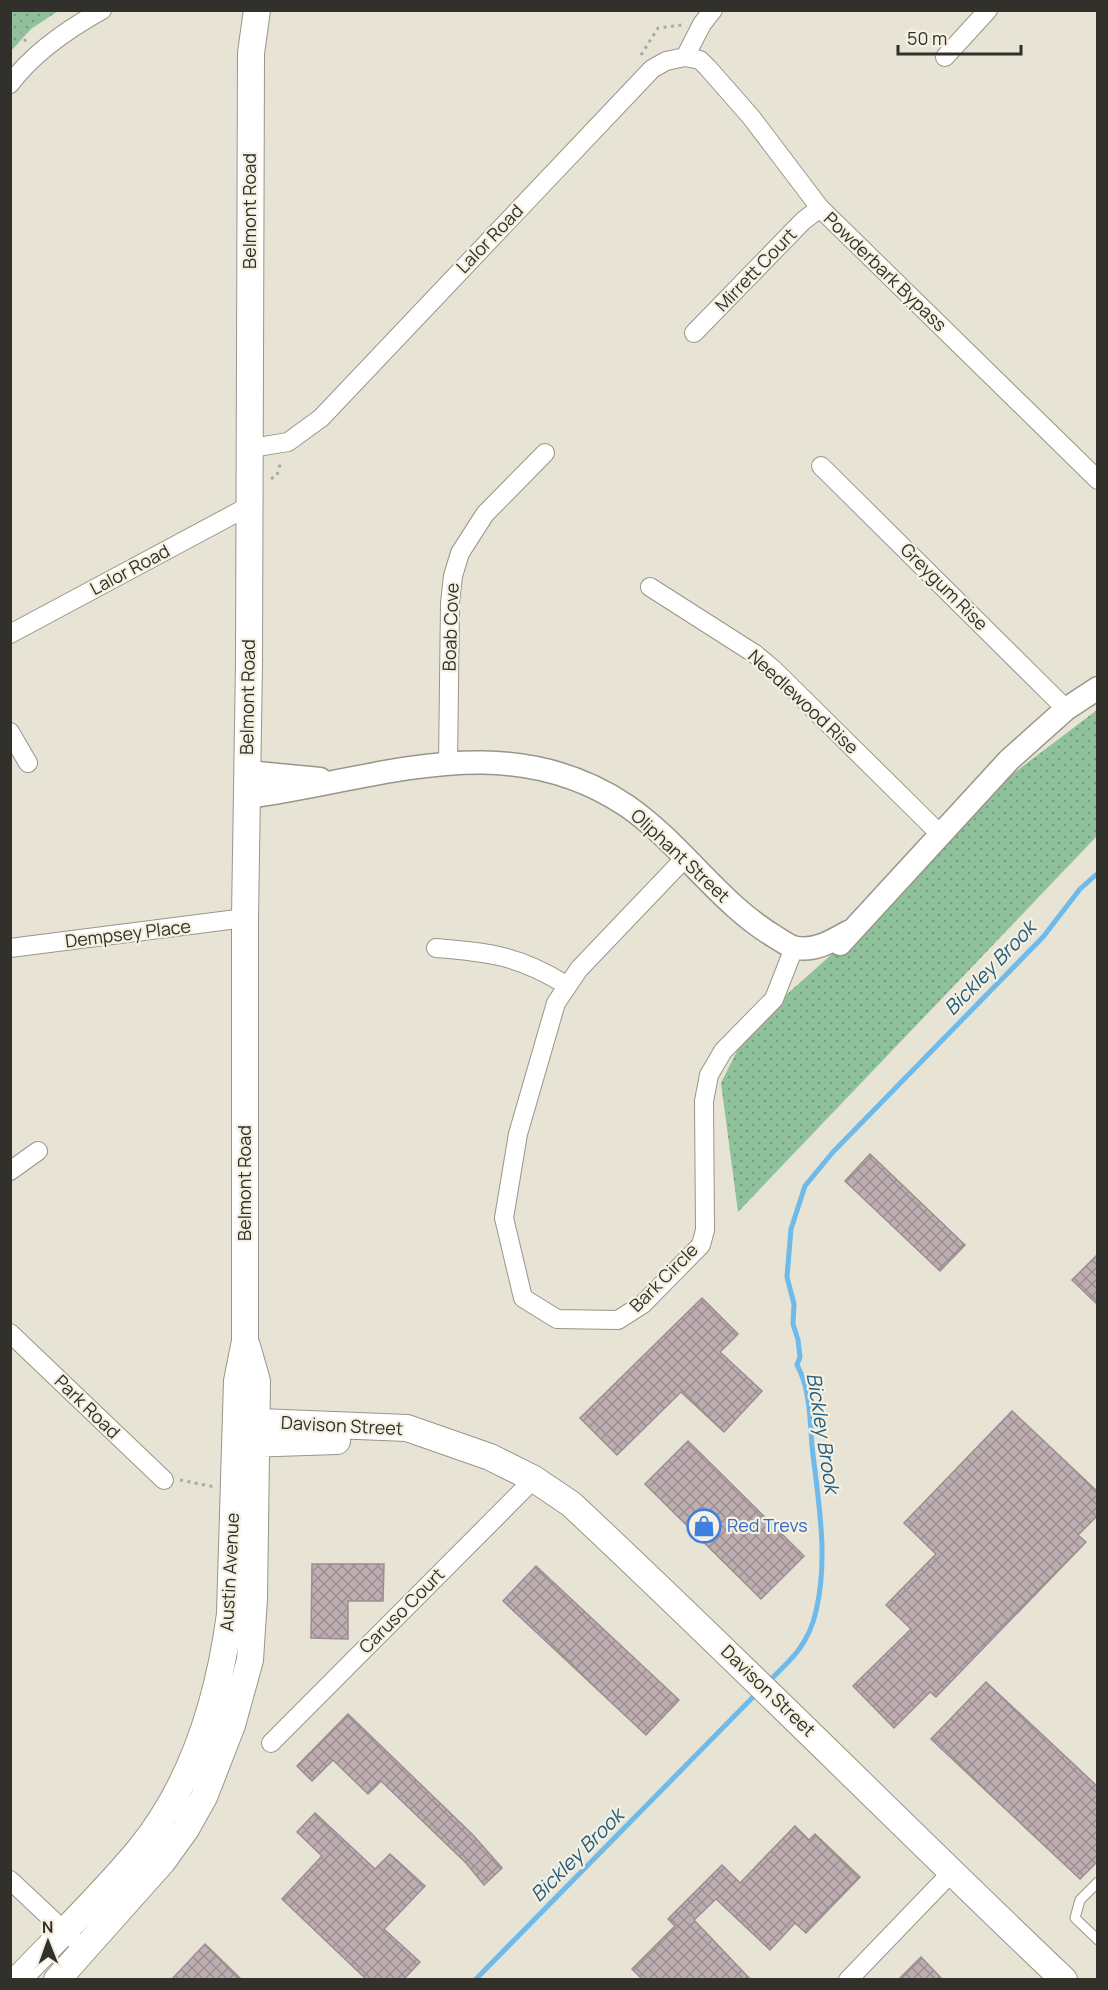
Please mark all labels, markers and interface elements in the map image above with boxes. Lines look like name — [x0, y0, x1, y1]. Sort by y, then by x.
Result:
scale bar — [898, 18, 1021, 56]
text: 50 m — [907, 26, 947, 50]
street label: Belmont Road — [237, 153, 261, 269]
street label: Lalor Road — [451, 199, 528, 278]
street label: Powderbark Bypass — [819, 206, 952, 336]
street label: Mirrett Court — [709, 222, 801, 316]
street label: Greygum Rise — [896, 537, 994, 635]
street label: Lalor Road — [86, 538, 173, 600]
street label: Boab Cove — [436, 582, 464, 672]
street label: Belmont Road — [234, 639, 260, 755]
street label: Needlewood Rise — [743, 644, 864, 759]
street label: Oliphant Street — [626, 803, 735, 907]
water label: Bickley Brook — [938, 912, 1044, 1021]
street label: Dempsey Place — [64, 913, 192, 953]
street label: Belmont Road — [232, 1125, 256, 1241]
street label: Bark Circle — [624, 1238, 703, 1317]
street label: Park Road — [50, 1369, 126, 1443]
water label: Bickley Brook — [801, 1371, 847, 1498]
street label: Davison Street — [280, 1410, 404, 1440]
shop icon: Red Trevs — [686, 1508, 722, 1544]
street label: Austin Avenue — [214, 1512, 244, 1632]
place label: Red Trevs — [727, 1513, 808, 1537]
street label: Caruso Court — [353, 1562, 449, 1658]
street label: Davison Street — [716, 1639, 821, 1741]
water label: Bickley Brook — [524, 1800, 631, 1907]
north arrow — [18, 1912, 78, 1972]
text: N — [42, 1916, 54, 1938]

